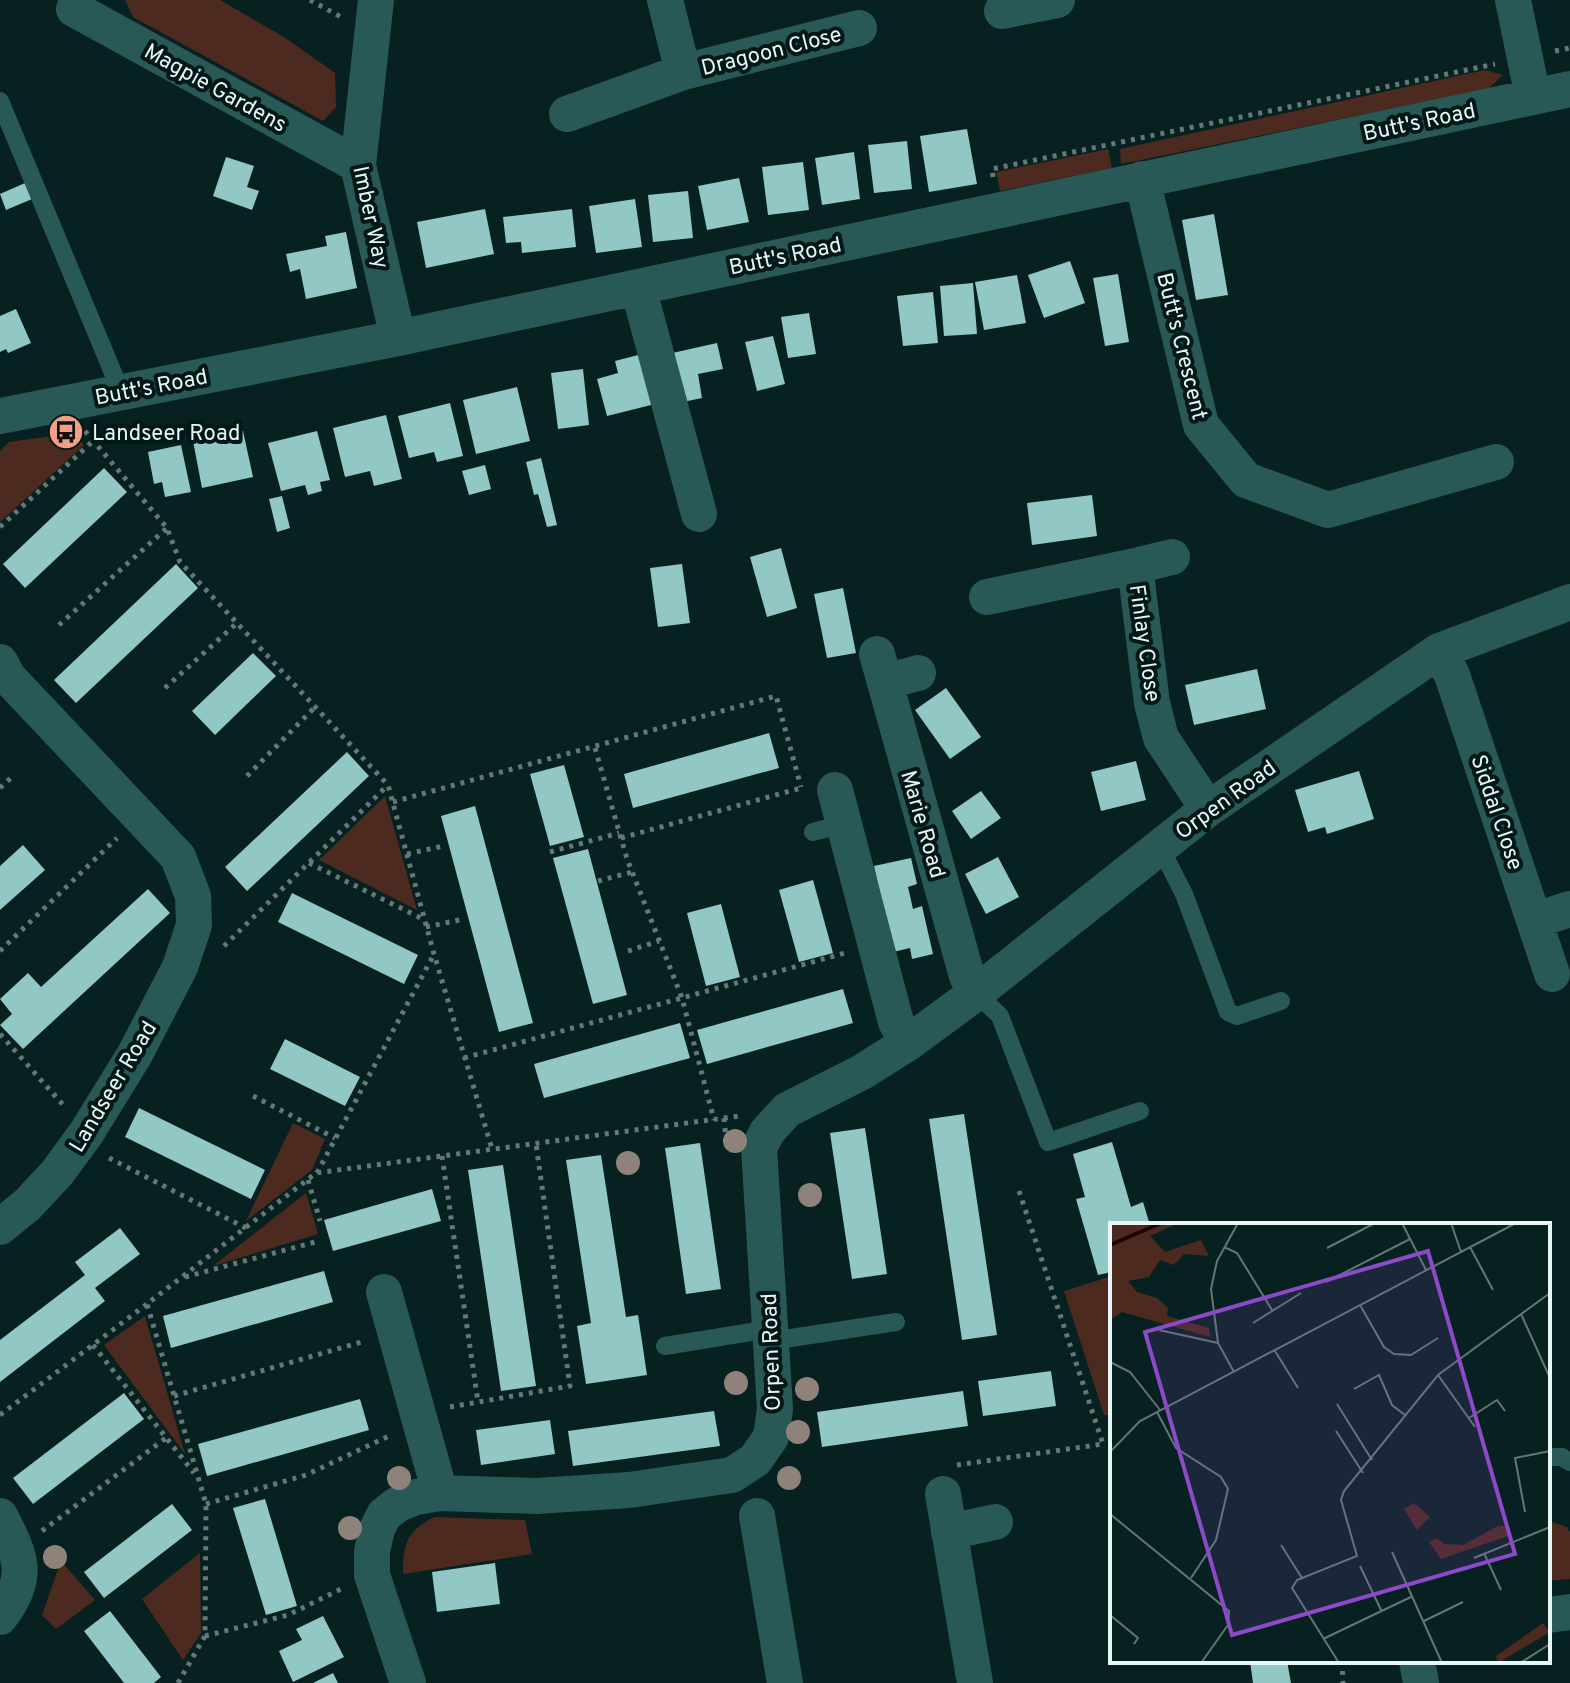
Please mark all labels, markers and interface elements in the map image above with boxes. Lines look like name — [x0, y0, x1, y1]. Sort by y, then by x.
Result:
street label: Dragoon Close — [699, 22, 845, 83]
street label: Magpie Gardens — [139, 39, 291, 139]
street label: Butt's Road — [1361, 98, 1478, 149]
street label: Imber Way — [346, 164, 394, 271]
street label: Butt's Road — [727, 232, 844, 283]
street label: Butt's Crescent — [1149, 270, 1212, 423]
street label: Butt's Road — [93, 364, 210, 413]
bus stop icon: Landseer Road — [47, 413, 85, 451]
place label: Landseer Road — [92, 421, 240, 448]
street label: Finlay Close — [1122, 583, 1165, 704]
street label: Siddal Close — [1463, 752, 1528, 874]
street label: Orpen Road — [1171, 755, 1282, 847]
street label: Marie Road — [893, 768, 950, 882]
street label: Landseer Road — [64, 1017, 164, 1158]
inset map — [1110, 1223, 1550, 1663]
street label: Orpen Road — [757, 1293, 788, 1411]

